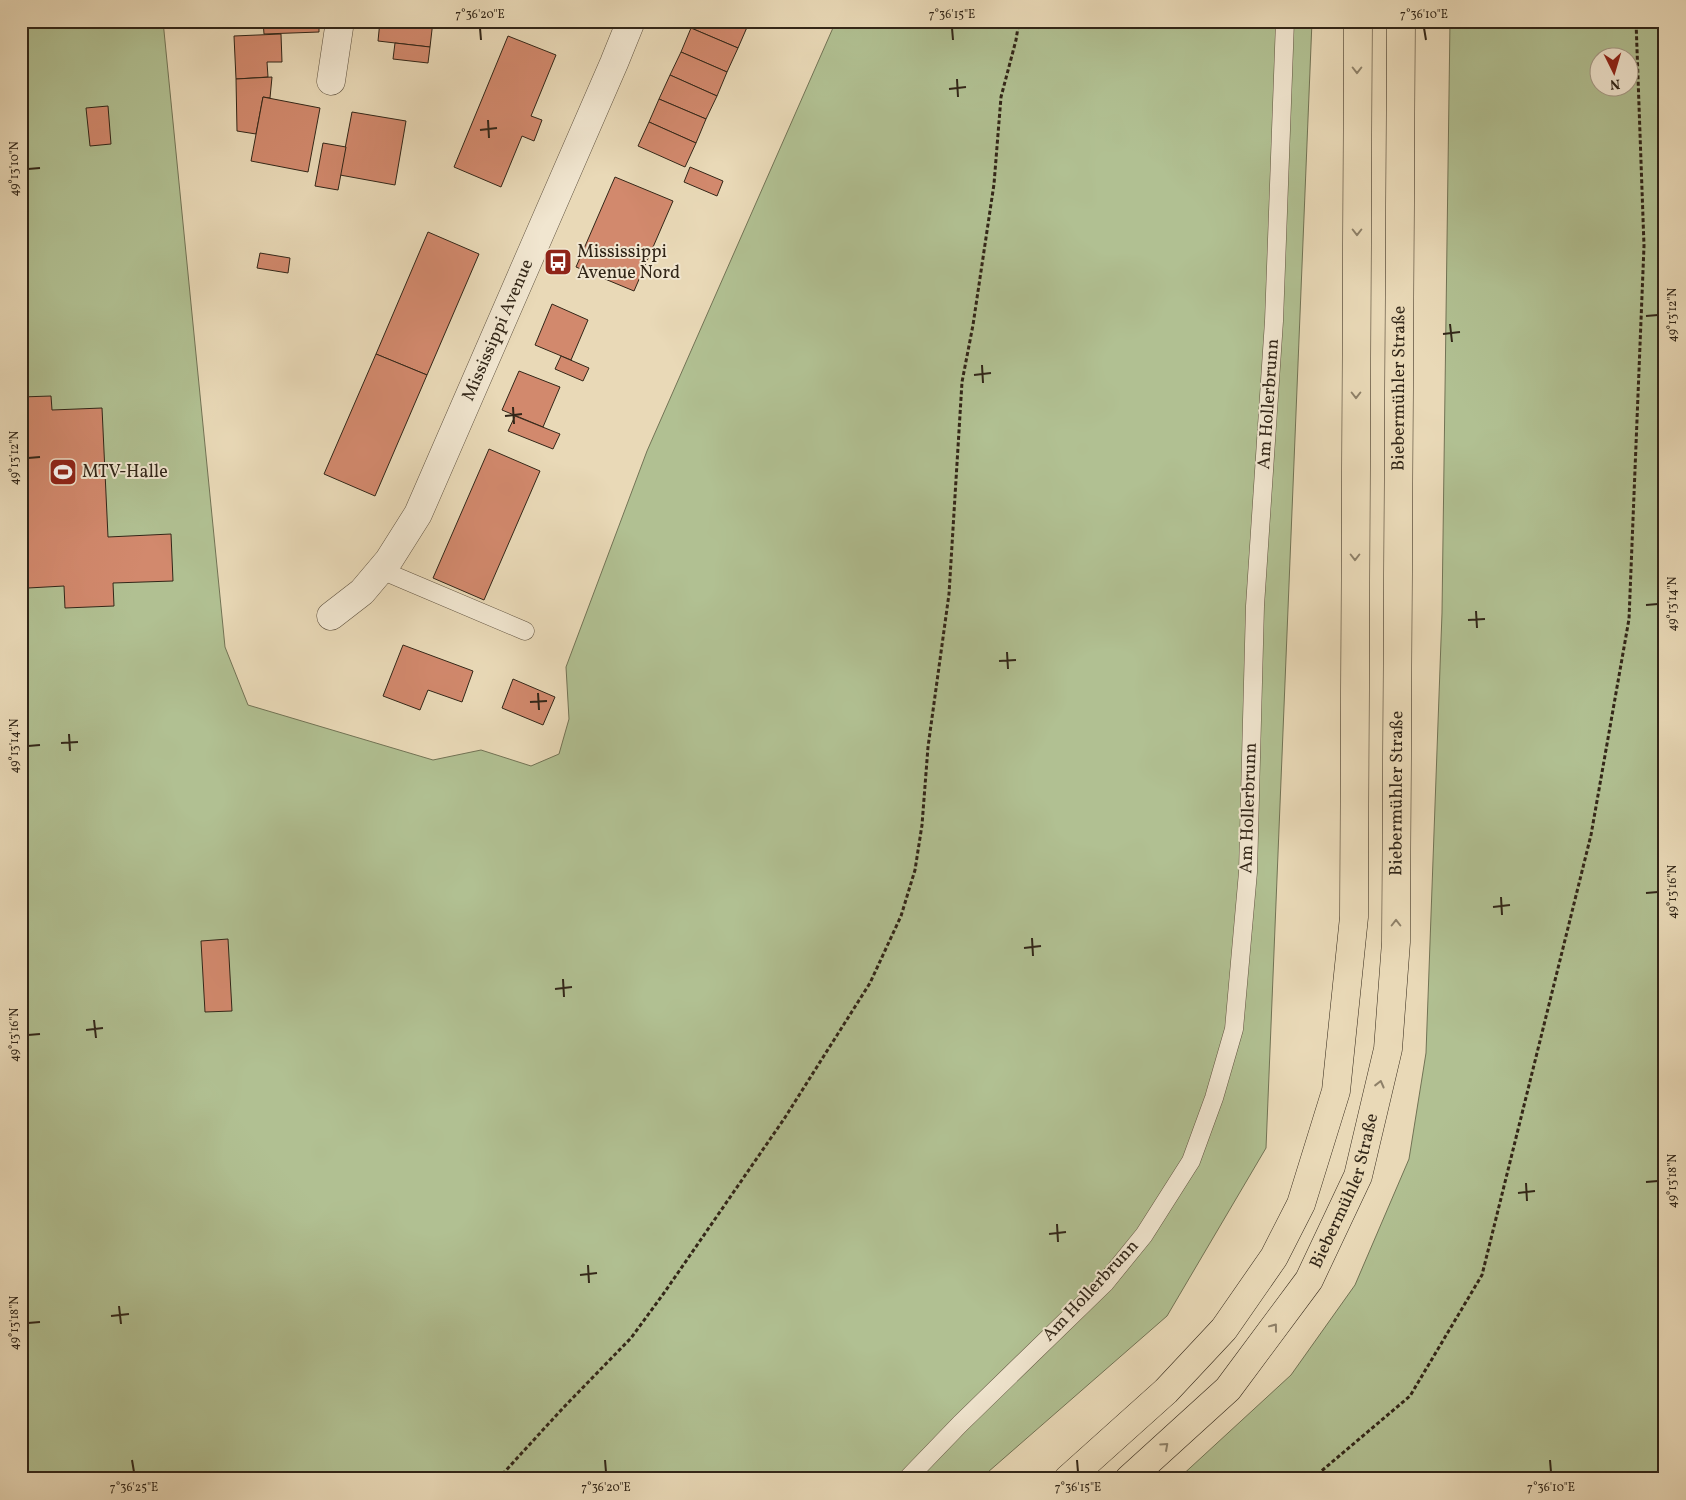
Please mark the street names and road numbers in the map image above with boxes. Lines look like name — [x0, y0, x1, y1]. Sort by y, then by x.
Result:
street label: Mississippi Avenue — [456, 255, 540, 405]
street label: Biebermühler Straße — [1386, 306, 1412, 471]
street label: Am Hollerbrunn — [1252, 338, 1286, 470]
street label: Biebermühler Straße — [1384, 711, 1410, 876]
street label: Am Hollerbrunn — [1234, 742, 1264, 874]
street label: Biebermühler Straße — [1304, 1111, 1385, 1273]
street label: Am Hollerbrunn — [1037, 1234, 1145, 1347]

